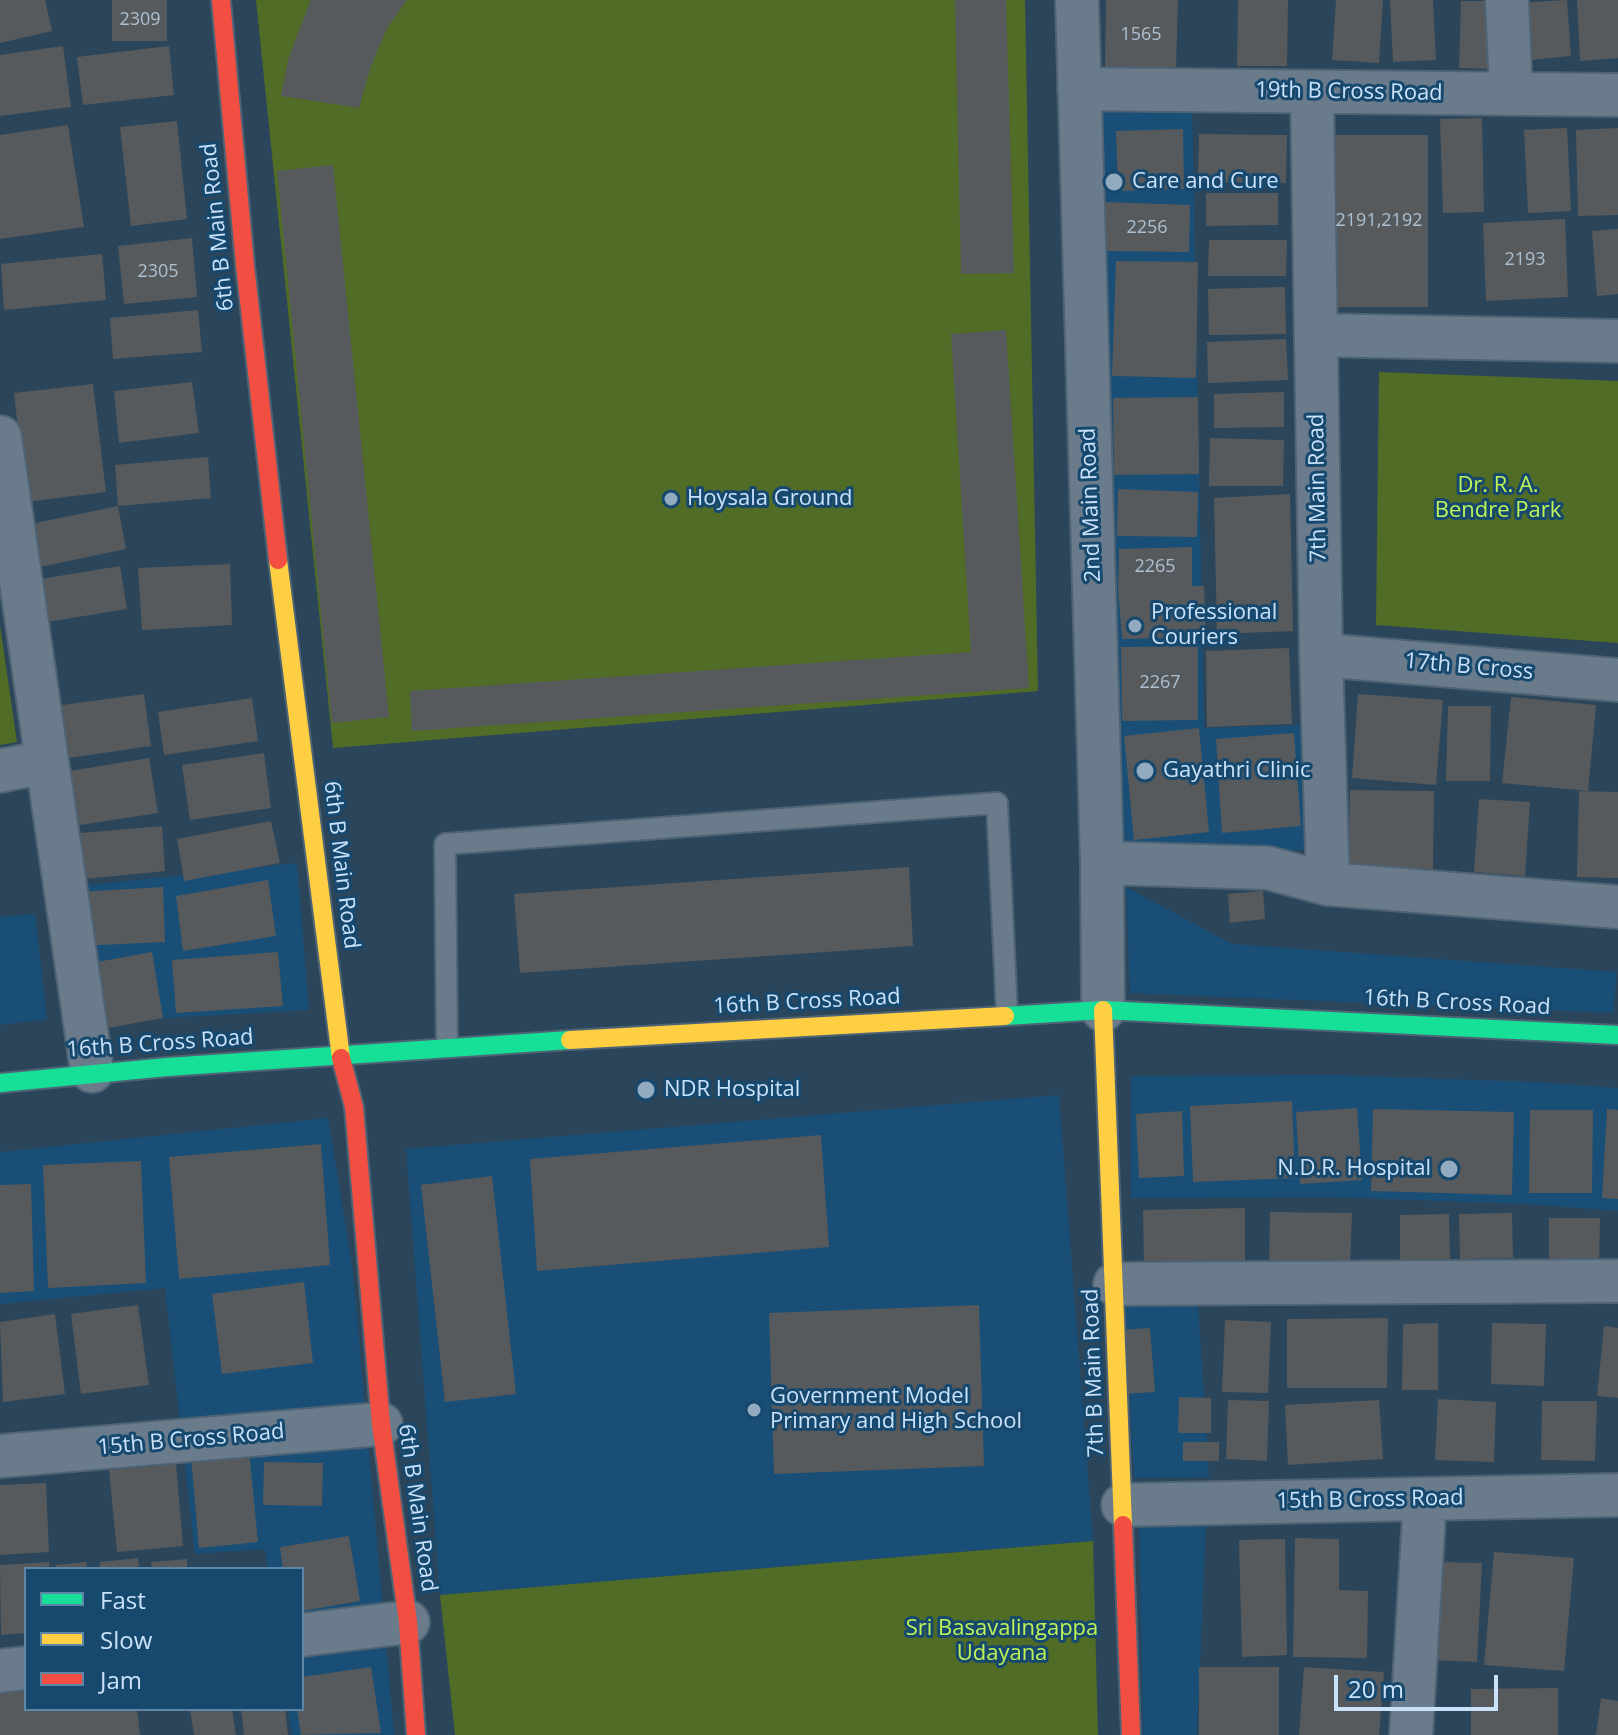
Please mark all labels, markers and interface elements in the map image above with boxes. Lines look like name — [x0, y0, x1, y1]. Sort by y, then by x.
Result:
house number: 2309 — [119, 9, 161, 31]
house number: 1565 — [1120, 24, 1162, 46]
street label: 19th B Cross Road — [1255, 77, 1443, 107]
street label: 6th B Main Road — [196, 142, 240, 312]
place label: Care and Cure — [1132, 169, 1279, 195]
marker: Care and Cure — [1103, 171, 1125, 193]
house number: 2191,2192 — [1336, 210, 1422, 232]
house number: 2256 — [1126, 217, 1168, 239]
house number: 2193 — [1504, 249, 1546, 271]
house number: 2305 — [137, 261, 179, 283]
street label: 7th Main Road — [1304, 413, 1332, 563]
street label: 2nd Main Road — [1075, 427, 1107, 583]
park label: Dr. R. A. Bendre Park — [1435, 473, 1561, 524]
place label: Hoysala Ground — [687, 486, 852, 512]
marker: Hoysala Ground — [662, 490, 680, 508]
house number: 2265 — [1134, 556, 1176, 578]
place label: Professional Couriers — [1151, 600, 1277, 652]
marker: Professional Couriers — [1126, 617, 1144, 635]
street label: 17th B Cross — [1404, 648, 1534, 686]
house number: 2267 — [1139, 672, 1181, 694]
place label: Gayathri Clinic — [1163, 758, 1311, 784]
marker: Gayathri Clinic — [1134, 760, 1156, 782]
street label: 6th B Main Road — [318, 780, 364, 950]
street label: 16th B Cross Road — [713, 984, 901, 1020]
street label: 16th B Cross Road — [1363, 985, 1551, 1021]
street label: 16th B Cross Road — [66, 1024, 254, 1064]
place label: NDR Hospital — [664, 1077, 800, 1103]
marker: NDR Hospital — [635, 1079, 657, 1101]
place label: N.D.R. Hospital — [1277, 1156, 1431, 1182]
marker: N.D.R. Hospital — [1438, 1158, 1460, 1180]
street label: 7th B Main Road — [1078, 1288, 1110, 1458]
place label: Government Model Primary and High School — [770, 1384, 1022, 1436]
marker: Government Model Primary and High School — [745, 1401, 763, 1419]
street label: 15th B Cross Road — [97, 1419, 285, 1461]
street label: 6th B Main Road — [392, 1423, 442, 1593]
street label: 15th B Cross Road — [1276, 1485, 1464, 1515]
legend — [24, 1567, 304, 1711]
text: Fast — [100, 1583, 146, 1616]
park label: Sri Basavalingappa Udayana — [906, 1616, 1098, 1668]
text: Slow — [100, 1623, 152, 1656]
scale bar — [1338, 1659, 1502, 1709]
text: Jam — [100, 1663, 142, 1696]
text: 20 m — [1348, 1672, 1404, 1705]

